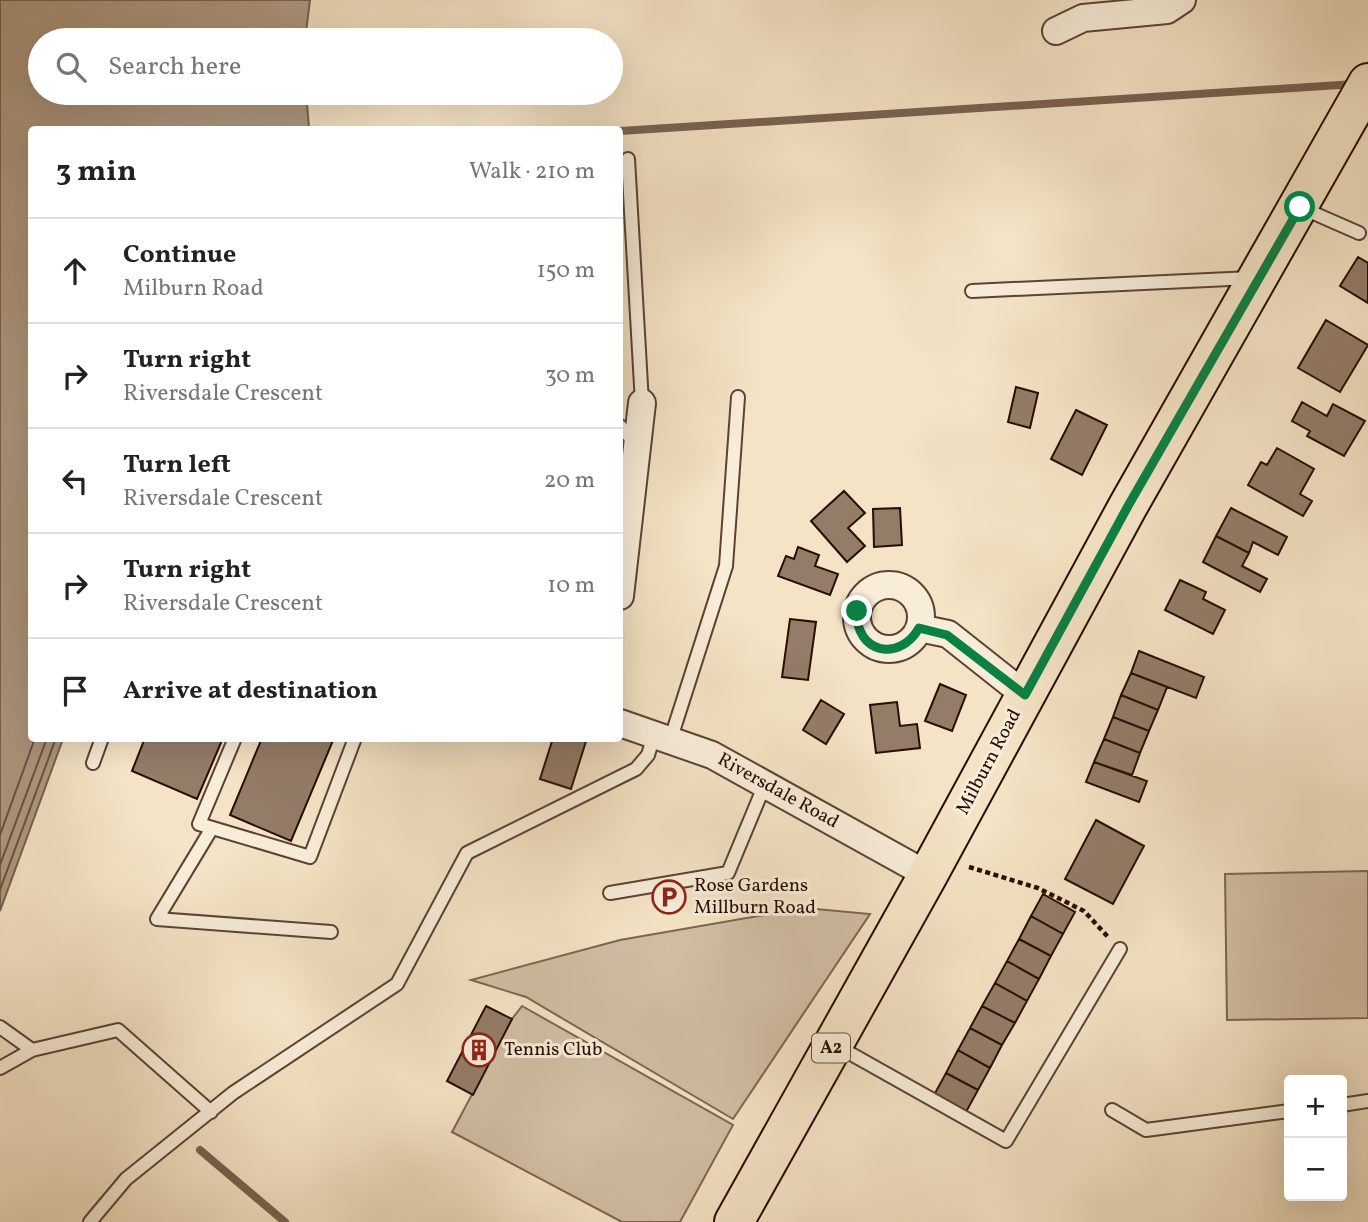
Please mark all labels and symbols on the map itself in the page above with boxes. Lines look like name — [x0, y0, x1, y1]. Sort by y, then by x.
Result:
route start — [1284, 191, 1315, 222]
route end — [841, 595, 872, 626]
street label: Milburn Road — [950, 705, 1028, 819]
street label: Riversdale Road — [713, 747, 843, 835]
place label: Rose Gardens Millburn Road — [694, 873, 816, 921]
parking icon: Rose Gardens Millburn Road — [650, 878, 688, 916]
building icon: Tennis Club — [460, 1031, 498, 1069]
road number: A2 — [812, 1034, 850, 1063]
place label: Tennis Club — [504, 1037, 602, 1063]

